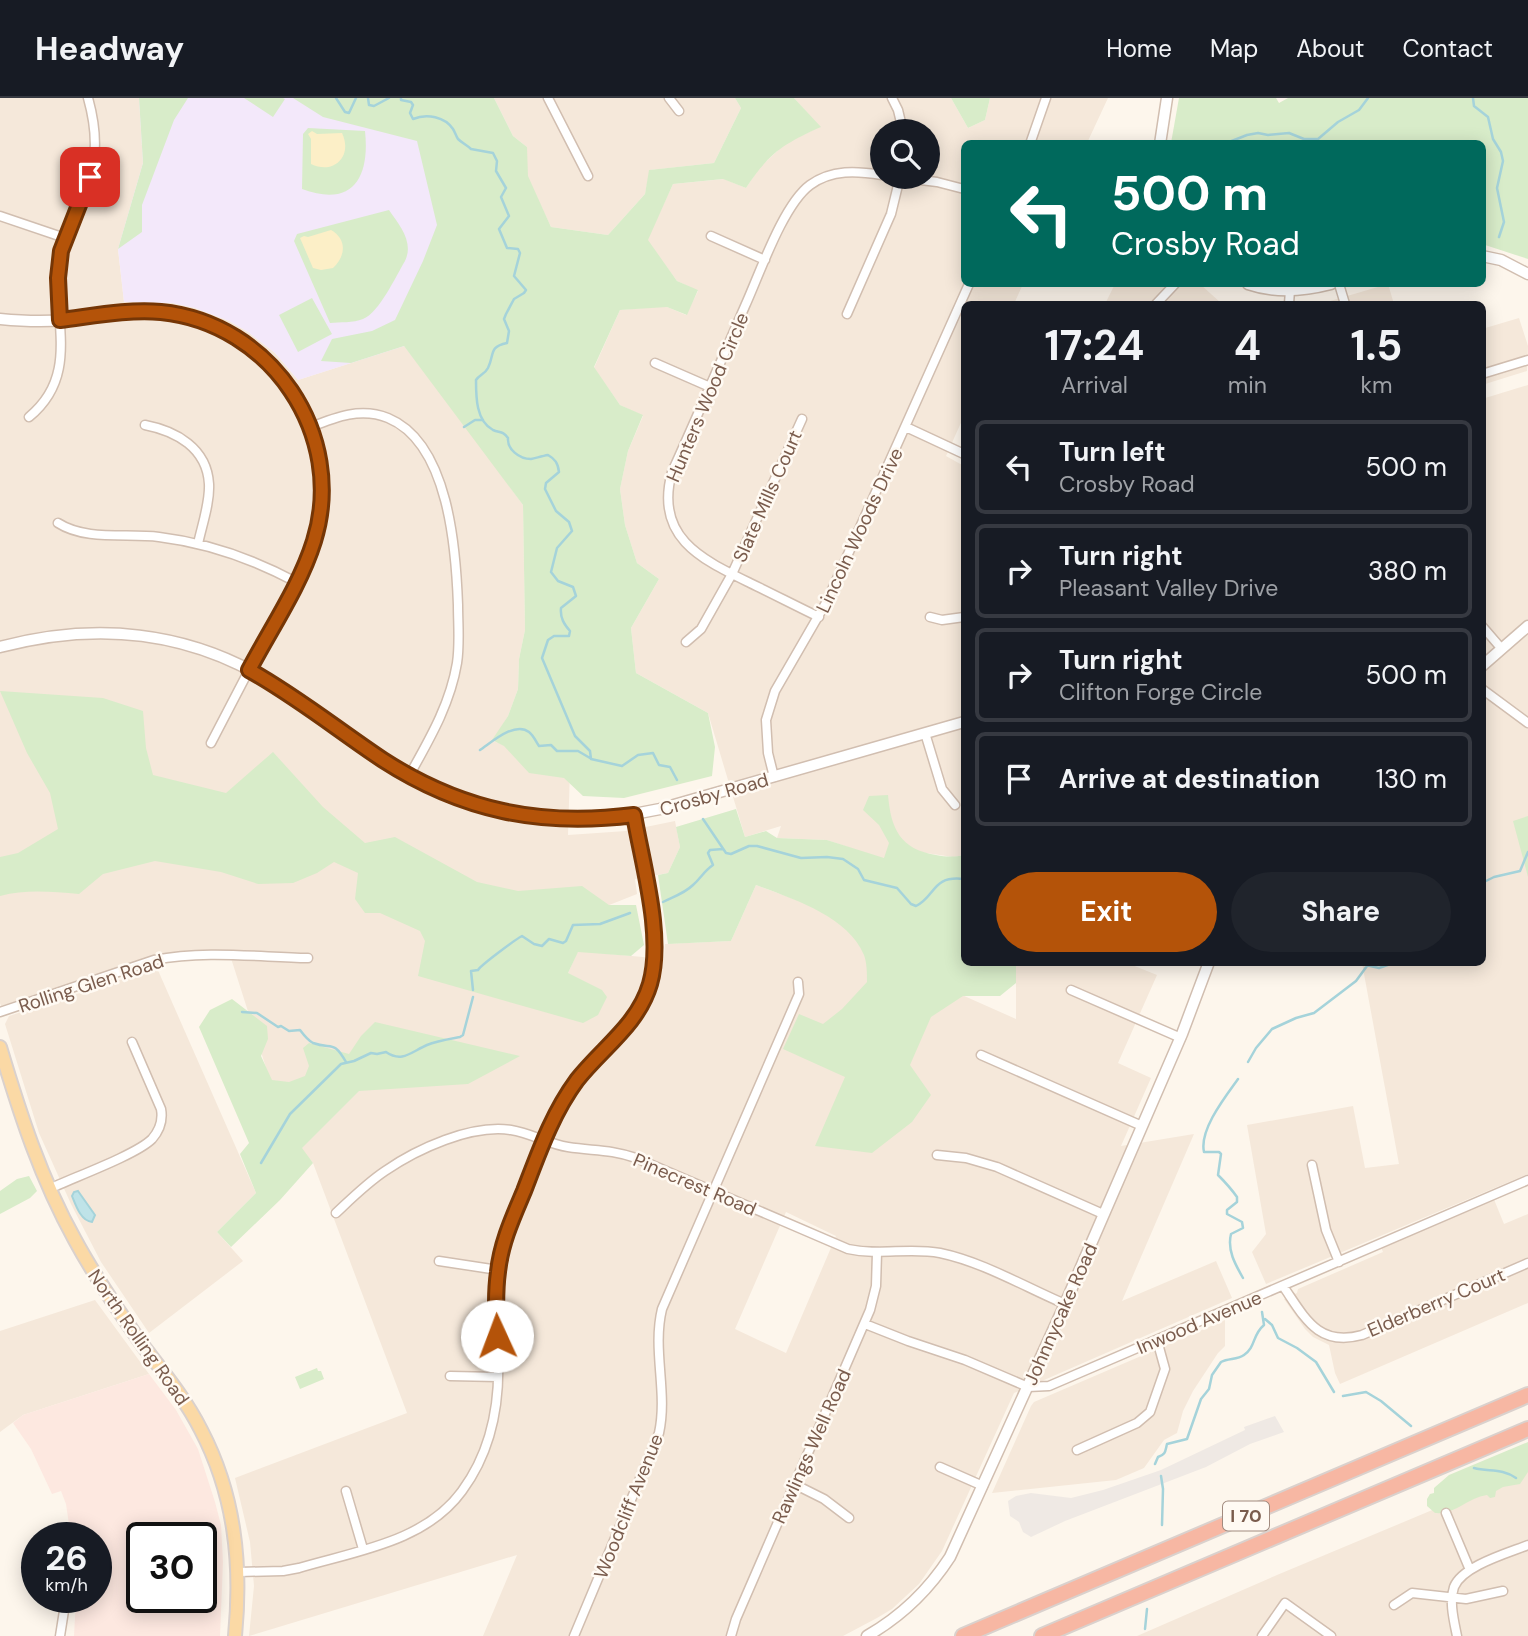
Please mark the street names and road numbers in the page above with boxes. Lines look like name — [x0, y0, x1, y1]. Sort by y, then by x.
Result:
street label: Hunters Wood Circle — [660, 309, 755, 486]
street label: Slate Mills Court — [727, 426, 808, 566]
street label: Lincoln Woods Drive — [810, 444, 909, 617]
street label: Crosby Road — [657, 767, 771, 822]
street label: Rolling Glen Road — [15, 948, 167, 1019]
street label: Pinecrest Road — [629, 1147, 760, 1222]
street label: Johnnycake Road — [1018, 1239, 1103, 1389]
street label: Elderberry Court — [1364, 1262, 1509, 1343]
street label: North Rolling Road — [82, 1264, 195, 1410]
street label: Inwood Avenue — [1133, 1285, 1266, 1360]
street label: Rawlings Well Road — [766, 1365, 857, 1527]
street label: Woodcliff Avenue — [588, 1430, 669, 1582]
road number: I 70 — [1223, 1502, 1269, 1531]

